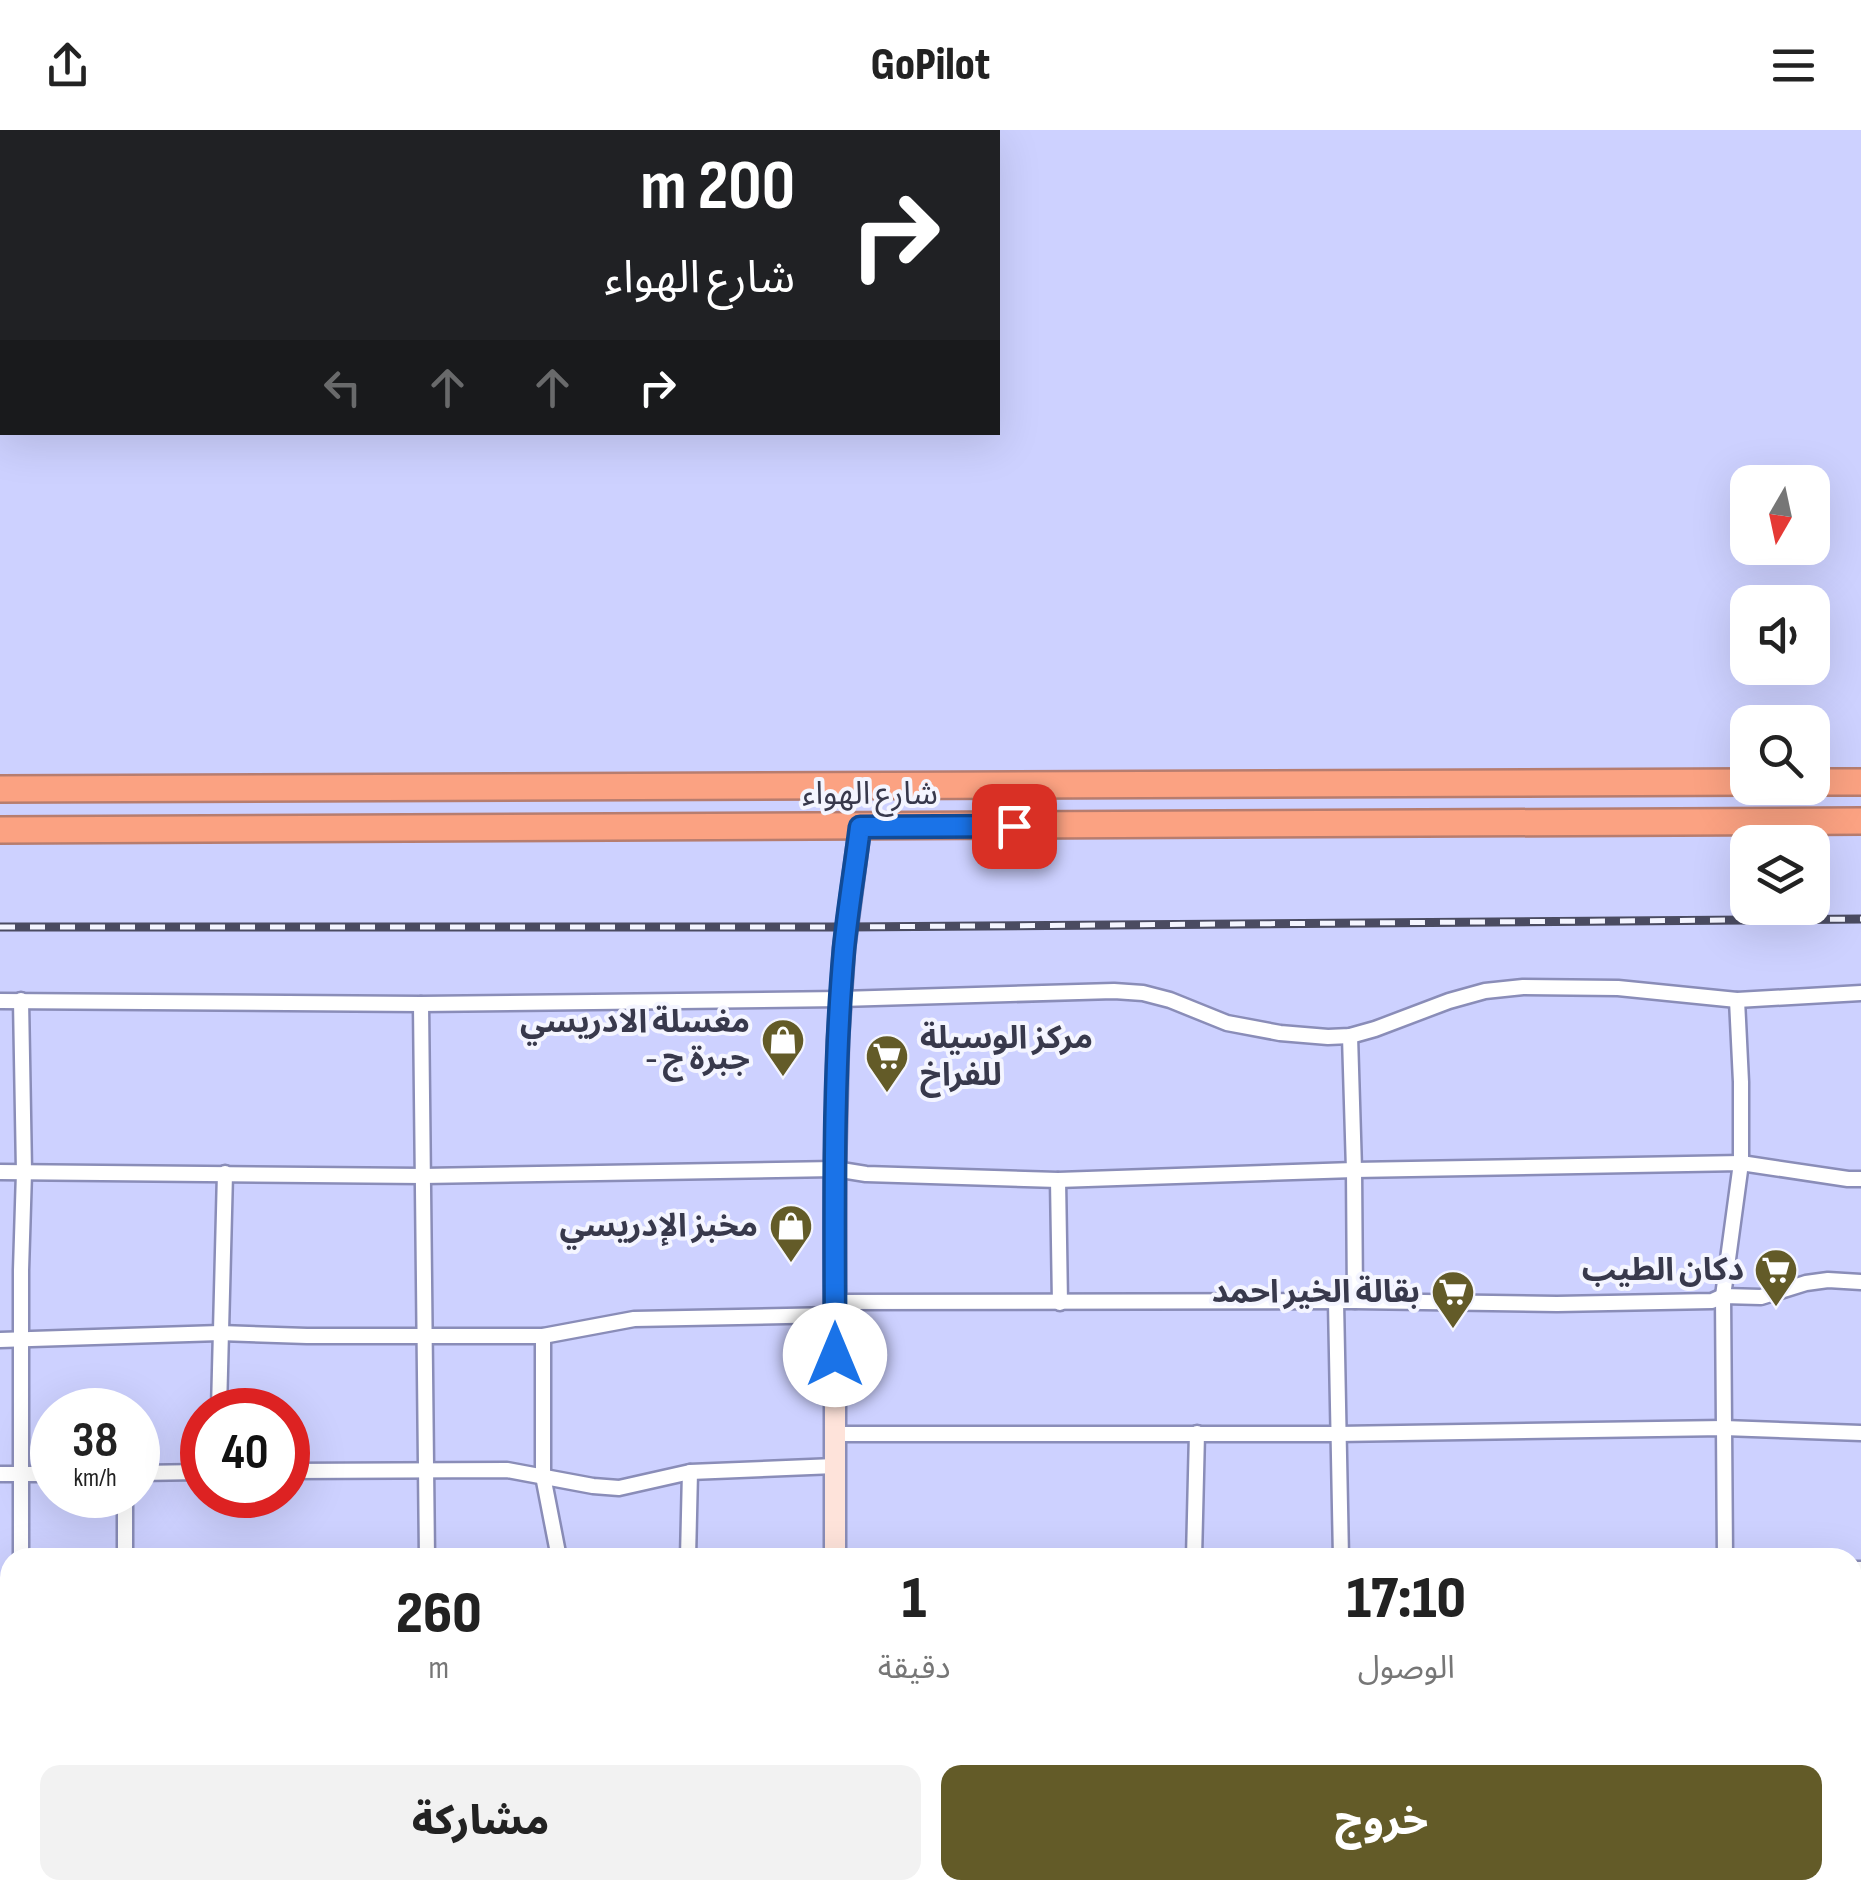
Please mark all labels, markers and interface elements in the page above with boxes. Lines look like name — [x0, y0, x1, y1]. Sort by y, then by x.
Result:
icon: share — [40, 38, 95, 93]
text: GoPilot — [871, 38, 990, 93]
icon: menu — [1766, 38, 1821, 93]
text: 200 m — [640, 145, 795, 229]
icon: right — [830, 170, 960, 300]
text: شارع الهواء — [604, 251, 795, 306]
icon: left — [315, 360, 370, 415]
icon: ahead — [420, 360, 475, 415]
icon: ahead — [525, 360, 580, 415]
icon: right — [630, 360, 685, 415]
north arrow — [1730, 465, 1830, 565]
map controls — [1730, 465, 1830, 925]
button: sound — [1730, 585, 1830, 685]
button: search — [1730, 705, 1830, 805]
street label: شارع الهواء — [802, 775, 938, 817]
pin — [972, 784, 1057, 869]
icon: arrive — [987, 799, 1042, 854]
button: layers — [1730, 825, 1830, 925]
place label: مغسلة الادريسي - جبرة ج — [520, 1003, 750, 1082]
shop icon: مغسلة الادريسي - جبرة ج — [760, 1017, 806, 1078]
place label: مركز الوسيلة للفراخ — [920, 1019, 1093, 1098]
supermarket icon: مركز الوسيلة للفراخ — [864, 1033, 910, 1094]
shop icon: مخبز الإدريسي — [768, 1203, 814, 1264]
place label: مخبز الإدريسي — [559, 1207, 758, 1250]
supermarket icon: دكان الطيب — [1753, 1247, 1799, 1308]
place label: دكان الطيب — [1582, 1251, 1744, 1290]
supermarket icon: بقالة الخير احمد — [1430, 1269, 1476, 1330]
place label: بقالة الخير احمد — [1212, 1273, 1420, 1312]
position arrow — [783, 1303, 887, 1407]
speed limit sign: 40 — [180, 1388, 310, 1518]
text: 38 — [72, 1411, 118, 1471]
text: km/h — [73, 1463, 117, 1494]
text: 1 — [902, 1563, 926, 1635]
text: 17:10 — [1347, 1563, 1466, 1635]
text: 260 — [396, 1578, 482, 1650]
text: m — [429, 1649, 449, 1688]
text: دقيقة — [878, 1649, 951, 1688]
text: الوصول — [1358, 1649, 1455, 1688]
button: مشاركة — [40, 1765, 921, 1880]
button: خروج — [941, 1765, 1822, 1880]

